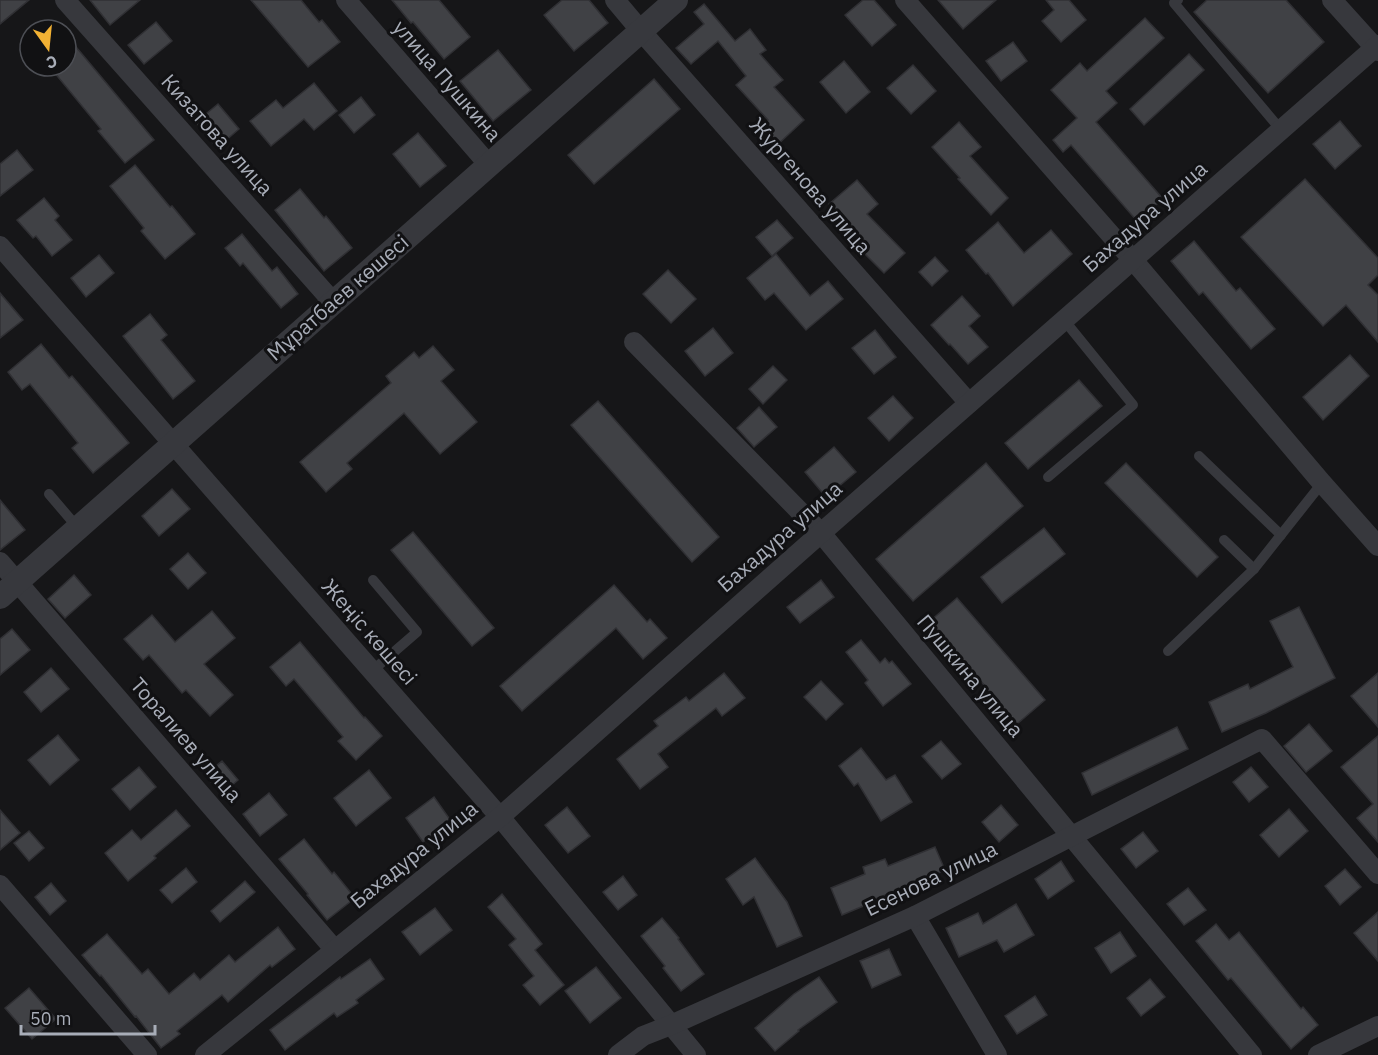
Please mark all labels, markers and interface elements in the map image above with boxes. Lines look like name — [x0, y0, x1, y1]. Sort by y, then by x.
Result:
street label: улица Пушкина — [387, 14, 508, 147]
north arrow — [18, 18, 78, 78]
text: С — [44, 51, 60, 73]
street label: Кизатова улица — [156, 68, 280, 201]
street label: Жургенова улица — [743, 111, 878, 260]
street label: Бахадура улица — [1076, 154, 1213, 278]
street label: Мұратбаев көшесі — [261, 228, 414, 367]
street label: Бахадура улица — [711, 474, 848, 598]
street label: Жеңіс көшесі — [316, 572, 424, 690]
street label: Пушкина улица — [911, 608, 1030, 743]
street label: Торалиев улица — [125, 671, 249, 808]
street label: Бахадура улица — [344, 794, 483, 914]
street label: Есенова улица — [860, 834, 1001, 922]
scale bar — [21, 998, 154, 1036]
text: 50 m — [30, 1007, 72, 1030]

